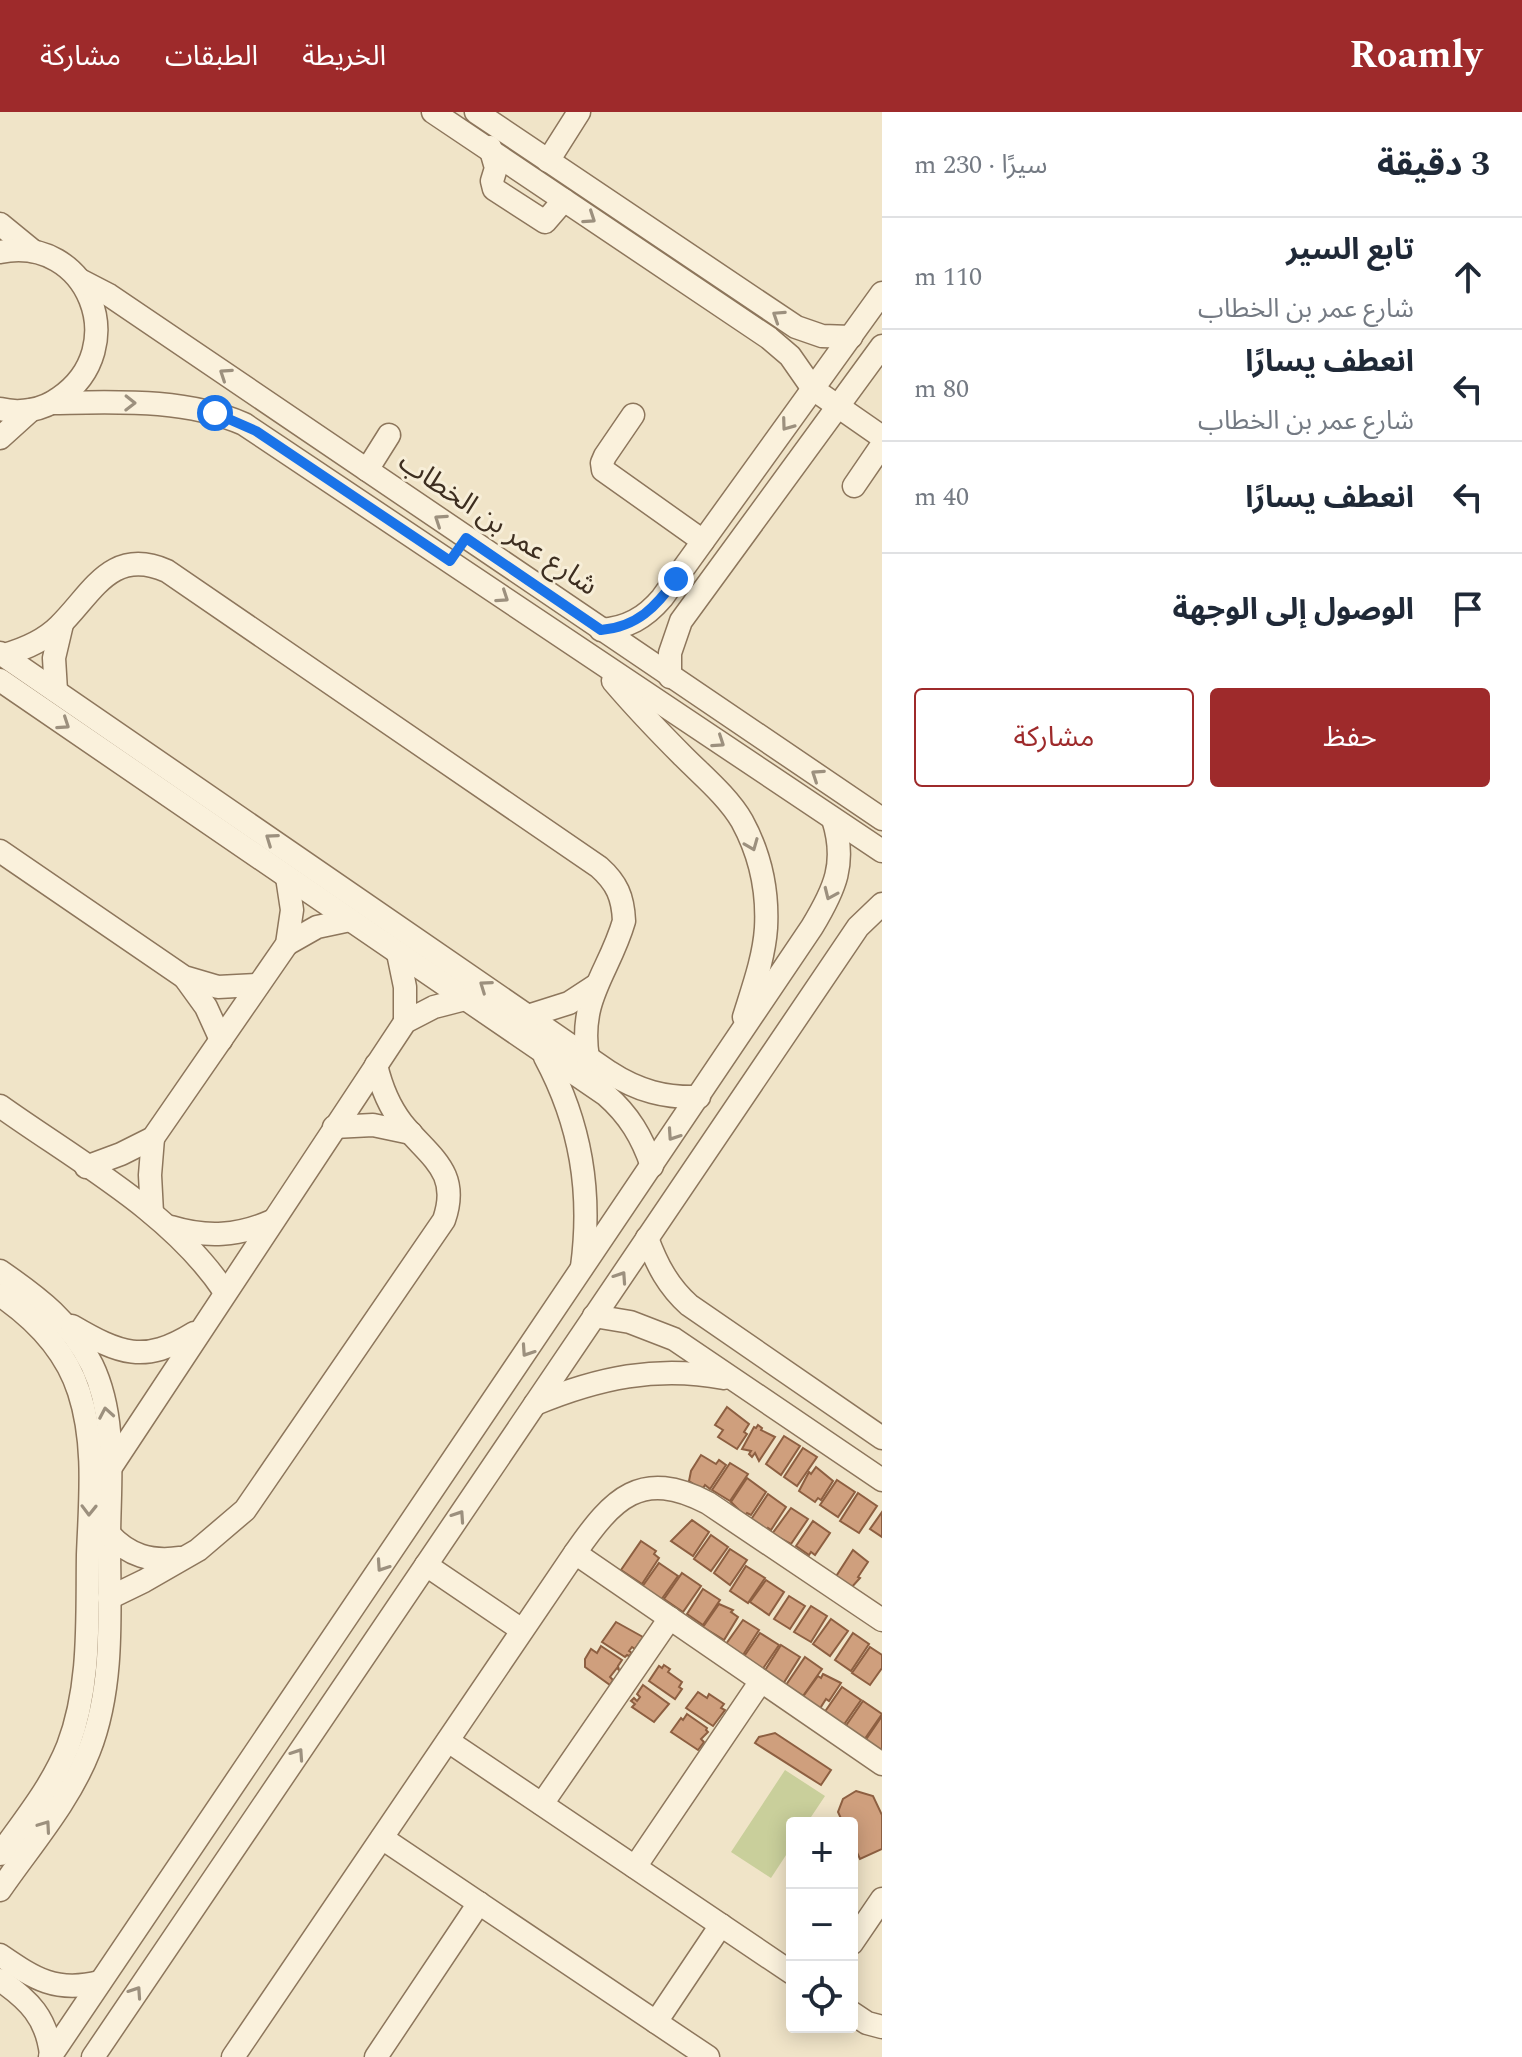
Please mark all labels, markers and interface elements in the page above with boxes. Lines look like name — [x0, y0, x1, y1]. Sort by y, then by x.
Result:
text: Roamly — [1349, 27, 1482, 85]
text: مشاركة — [40, 35, 121, 78]
text: الطبقات — [165, 35, 258, 78]
text: الخريطة — [302, 35, 386, 78]
text: 3 دقيقة — [1377, 139, 1490, 191]
text: سيرًا · 230 m — [914, 145, 1047, 185]
one-way arrow — [582, 208, 596, 223]
text: تابع السير — [1286, 227, 1414, 273]
icon: ahead — [1446, 255, 1490, 299]
text: 110 m — [914, 257, 982, 297]
text: شارع عمر بن الخطاب — [1198, 289, 1414, 329]
one-way arrow — [772, 310, 786, 325]
text: انعطف يسارًا — [1245, 339, 1414, 385]
icon: left — [1446, 367, 1490, 411]
one-way arrow — [219, 369, 233, 384]
text: 80 m — [914, 369, 969, 409]
one-way arrow — [124, 394, 137, 411]
route start — [197, 395, 233, 431]
text: شارع عمر بن الخطاب — [1198, 401, 1414, 441]
one-way arrow — [782, 416, 797, 430]
street label: شارع عمر بن الخطاب — [390, 441, 606, 607]
text: انعطف يسارًا — [1245, 475, 1414, 521]
icon: left — [1446, 475, 1490, 519]
text: 40 m — [914, 477, 969, 517]
one-way arrow — [434, 515, 448, 530]
route end — [658, 561, 694, 597]
one-way arrow — [494, 587, 509, 602]
text: الوصول إلى الوجهة — [1172, 587, 1414, 633]
icon: arrive — [1446, 587, 1490, 631]
button: مشاركة — [914, 688, 1194, 787]
button: حفظ — [1210, 688, 1490, 787]
one-way arrow — [56, 714, 70, 729]
one-way arrow — [710, 732, 725, 747]
one-way arrow — [812, 770, 826, 785]
one-way arrow — [265, 834, 279, 849]
one-way arrow — [742, 837, 759, 851]
one-way arrow — [824, 886, 840, 900]
one-way arrow — [479, 981, 493, 996]
one-way arrow — [668, 1126, 683, 1141]
one-way arrow — [611, 1271, 626, 1286]
one-way arrow — [522, 1342, 537, 1356]
one-way arrow — [98, 1406, 115, 1419]
one-way arrow — [81, 1504, 98, 1517]
one-way arrow — [450, 1510, 465, 1524]
one-way arrow — [376, 1557, 391, 1572]
one-way arrow — [288, 1749, 303, 1763]
map controls — [786, 1817, 858, 2033]
button: + — [786, 1817, 858, 1889]
one-way arrow — [35, 1820, 50, 1834]
button: − — [786, 1889, 858, 1961]
button: locate — [786, 1961, 858, 2033]
one-way arrow — [126, 1987, 141, 2001]

